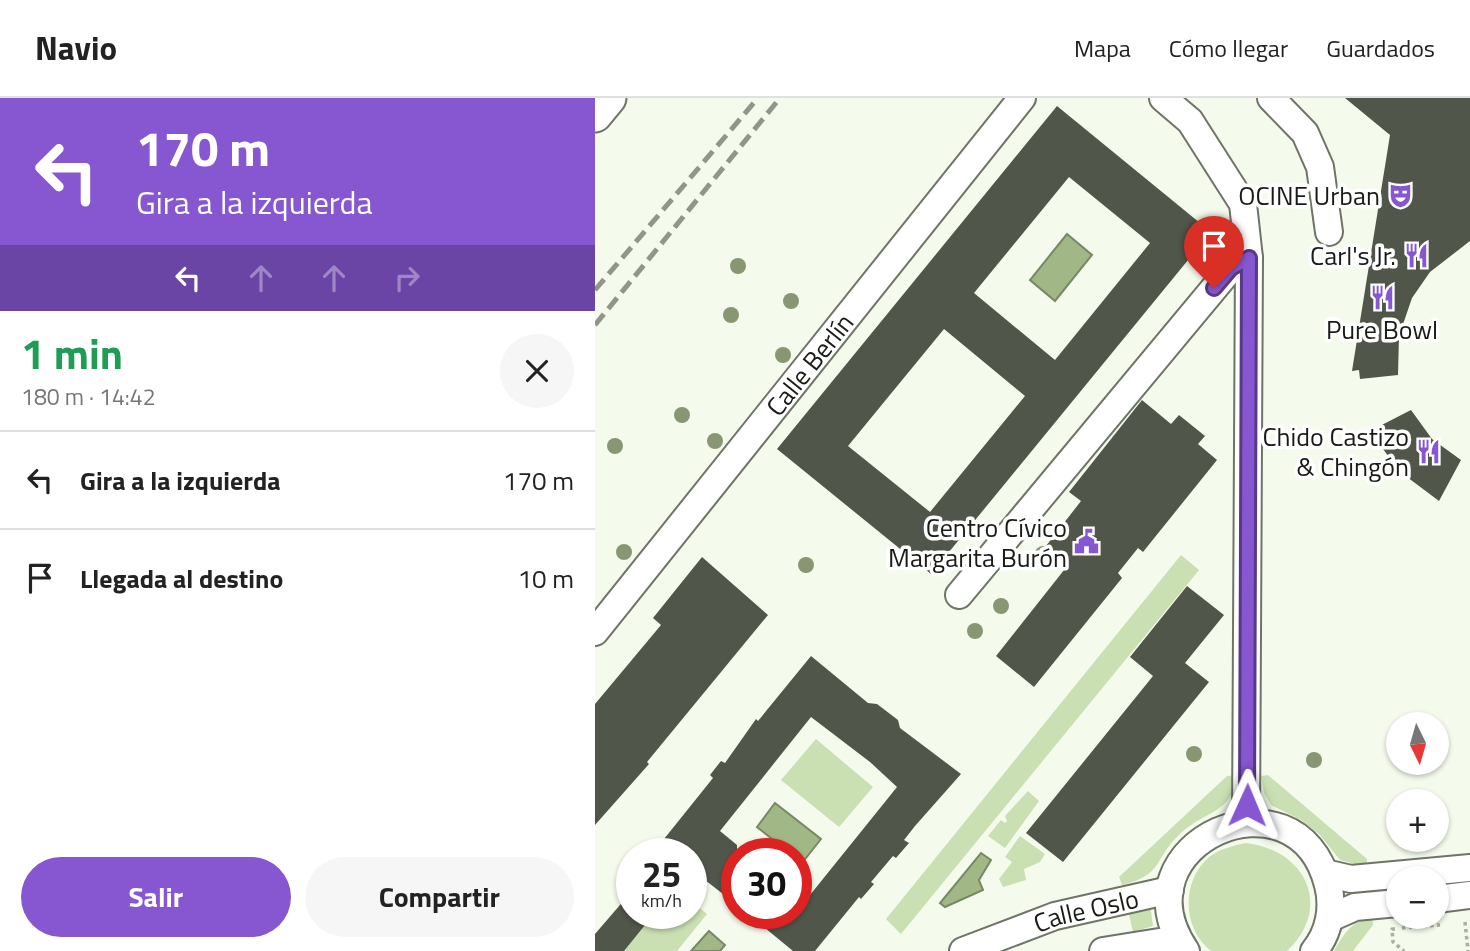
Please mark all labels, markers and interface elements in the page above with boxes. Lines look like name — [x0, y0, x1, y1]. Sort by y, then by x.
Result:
text: Navio — [35, 23, 117, 73]
text: Mapa — [1074, 30, 1131, 66]
text: Cómo llegar — [1169, 30, 1288, 66]
text: Guardados — [1326, 30, 1435, 66]
text: 170 m — [136, 110, 270, 185]
icon: left — [21, 126, 112, 217]
place label: OCINE Urban — [1238, 176, 1380, 215]
text: Gira a la izquierda — [136, 178, 372, 226]
theatre icon: OCINE Urban — [1386, 181, 1414, 209]
pin — [1184, 216, 1244, 288]
icon: arrive — [1195, 227, 1233, 265]
place label: Carl's Jr. — [1310, 236, 1396, 275]
restaurant icon: Carl's Jr. — [1402, 241, 1430, 269]
icon: left — [169, 259, 207, 297]
icon: ahead — [242, 259, 280, 297]
icon: ahead — [315, 259, 353, 297]
icon: right — [388, 259, 426, 297]
restaurant icon: Pure Bowl — [1368, 283, 1396, 311]
street label: Calle Berlín — [756, 304, 863, 424]
place label: Pure Bowl — [1326, 310, 1438, 349]
text: 1 min — [21, 321, 123, 385]
button: close — [500, 334, 574, 408]
text: 180 m · 14:42 — [21, 379, 156, 414]
place label: Chido Castizo & Chingón — [1262, 417, 1409, 486]
restaurant icon: Chido Castizo & Chingón — [1415, 437, 1443, 465]
icon: left — [21, 461, 59, 499]
text: Gira a la izquierda — [80, 461, 281, 500]
text: 170 m — [503, 461, 574, 500]
place label: Centro Cívico Margarita Burón — [888, 508, 1067, 577]
public building icon: Centro Cívico Margarita Burón — [1073, 528, 1101, 556]
icon: arrive — [21, 559, 59, 597]
text: Llegada al destino — [80, 559, 283, 598]
text: 10 m — [517, 559, 574, 598]
north arrow — [1386, 712, 1449, 775]
map controls — [1386, 712, 1449, 929]
position arrow — [1210, 768, 1284, 842]
button: + — [1386, 789, 1449, 852]
speed limit sign: 30 — [721, 838, 812, 929]
text: 25 — [642, 847, 681, 901]
button: Salir — [21, 857, 291, 937]
button: Compartir — [305, 857, 574, 937]
button: − — [1386, 866, 1449, 929]
street label: Calle Oslo — [1028, 878, 1142, 942]
text: km/h — [641, 887, 682, 914]

